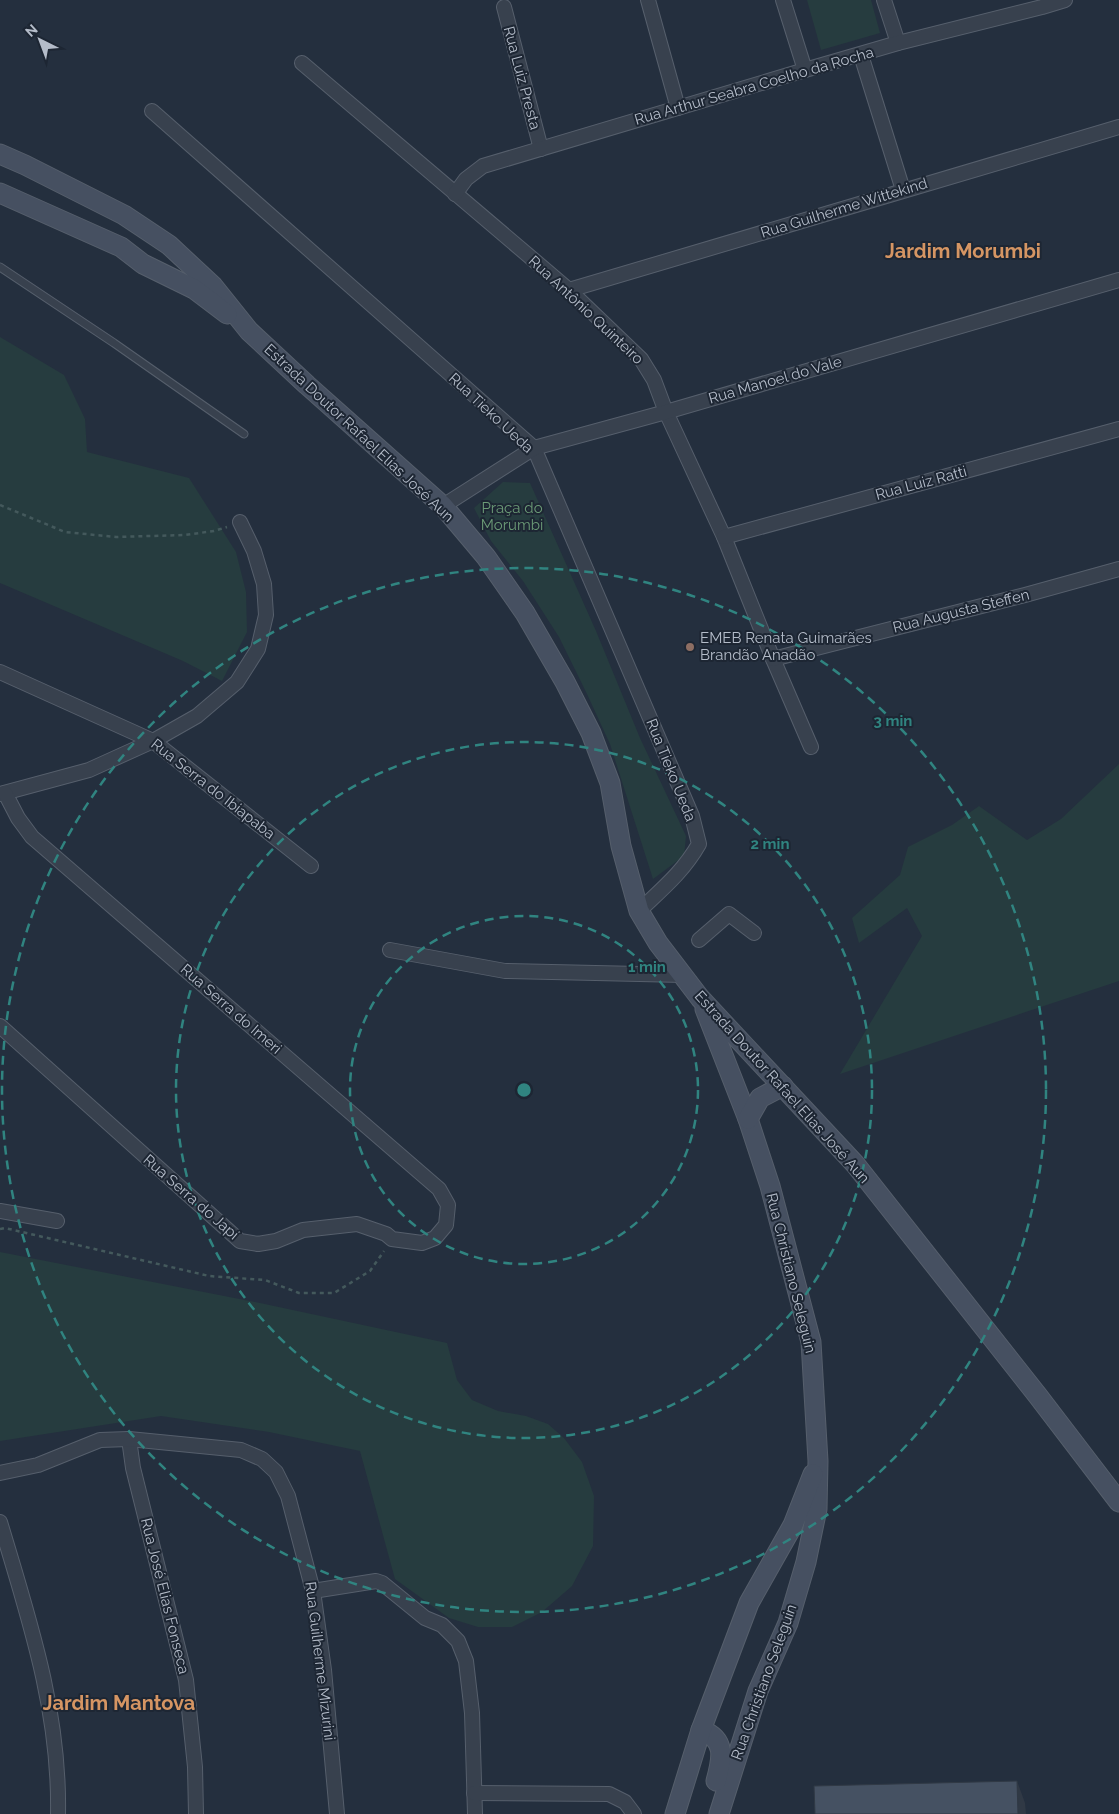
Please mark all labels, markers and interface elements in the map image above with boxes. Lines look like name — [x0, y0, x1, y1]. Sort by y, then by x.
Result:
north arrow — [15, 15, 65, 65]
text: N — [22, 21, 41, 40]
street label: Rua Luiz Presta — [500, 24, 544, 132]
street label: Rua Arthur Seabra Coelho da Rocha — [632, 43, 876, 129]
street label: Rua Guilherme Wittekind — [759, 174, 929, 242]
district label: Jardim Morumbi — [885, 239, 1041, 263]
street label: Rua Antônio Quinteiro — [525, 252, 647, 368]
street label: Estrada Doutor Rafael Elias José Aun — [260, 340, 458, 526]
street label: Rua Manoel do Vale — [706, 352, 844, 408]
street label: Rua Tieko Ueda — [445, 369, 537, 457]
street label: Rua Luiz Ratti — [873, 462, 969, 504]
park label: Praça do Morumbi — [481, 499, 543, 534]
street label: Rua Augusta Steffen — [891, 585, 1031, 637]
place label: EMEB Renata Guimarães Brandão Anadão — [700, 629, 872, 664]
marker: EMEB Renata Guimarães Brandão Anadão — [684, 641, 696, 653]
text: 3 min — [874, 712, 912, 730]
street label: Rua Tieko Ueda — [642, 716, 700, 824]
street label: Rua Serra do Ibiapaba — [147, 735, 279, 843]
text: 2 min — [751, 835, 789, 853]
text: 1 min — [628, 958, 666, 976]
street label: Rua Serra do Imeri — [177, 960, 285, 1058]
street label: Estrada Doutor Rafael Elias José Aun — [691, 987, 873, 1187]
centre of rings — [515, 1081, 533, 1099]
street label: Rua Serra do Japí — [140, 1151, 243, 1244]
street label: Rua Christiano Seleguin — [762, 1191, 820, 1355]
street label: Rua José Elias Fonseca — [137, 1516, 193, 1676]
street label: Rua Guilherme Mizurini — [301, 1580, 339, 1742]
street label: Rua Christiano Seleguin — [727, 1602, 801, 1762]
district label: Jardim Mantova — [43, 1691, 195, 1715]

